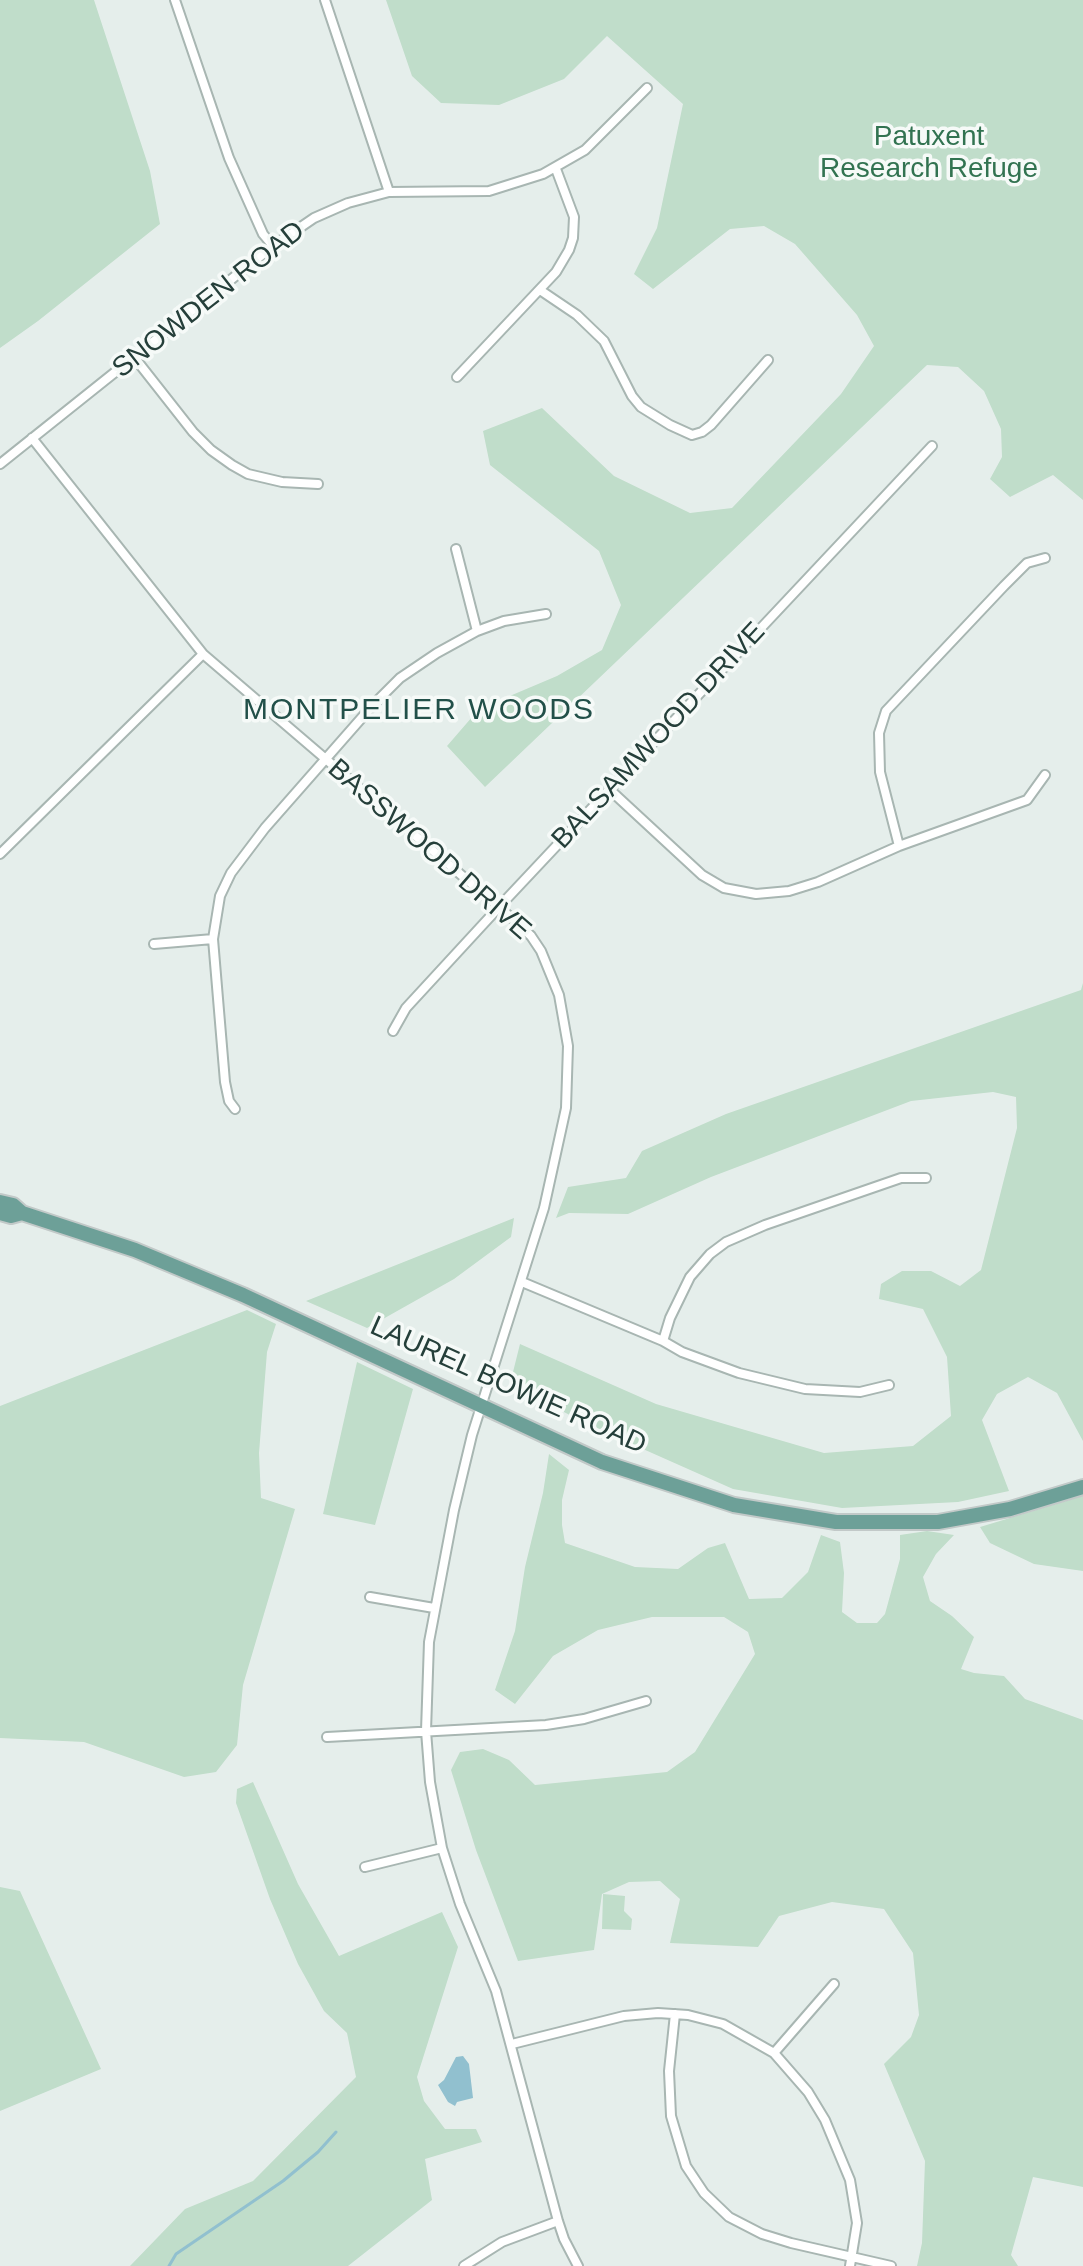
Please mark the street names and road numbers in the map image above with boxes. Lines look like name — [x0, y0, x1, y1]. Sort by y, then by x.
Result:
street label: SNOWDEN ROAD — [106, 214, 312, 386]
street label: BALSAMWOOD DRIVE — [545, 616, 773, 856]
street label: BASSWOOD DRIVE — [321, 753, 537, 947]
street label: LAUREL BOWIE ROAD — [365, 1310, 651, 1462]

